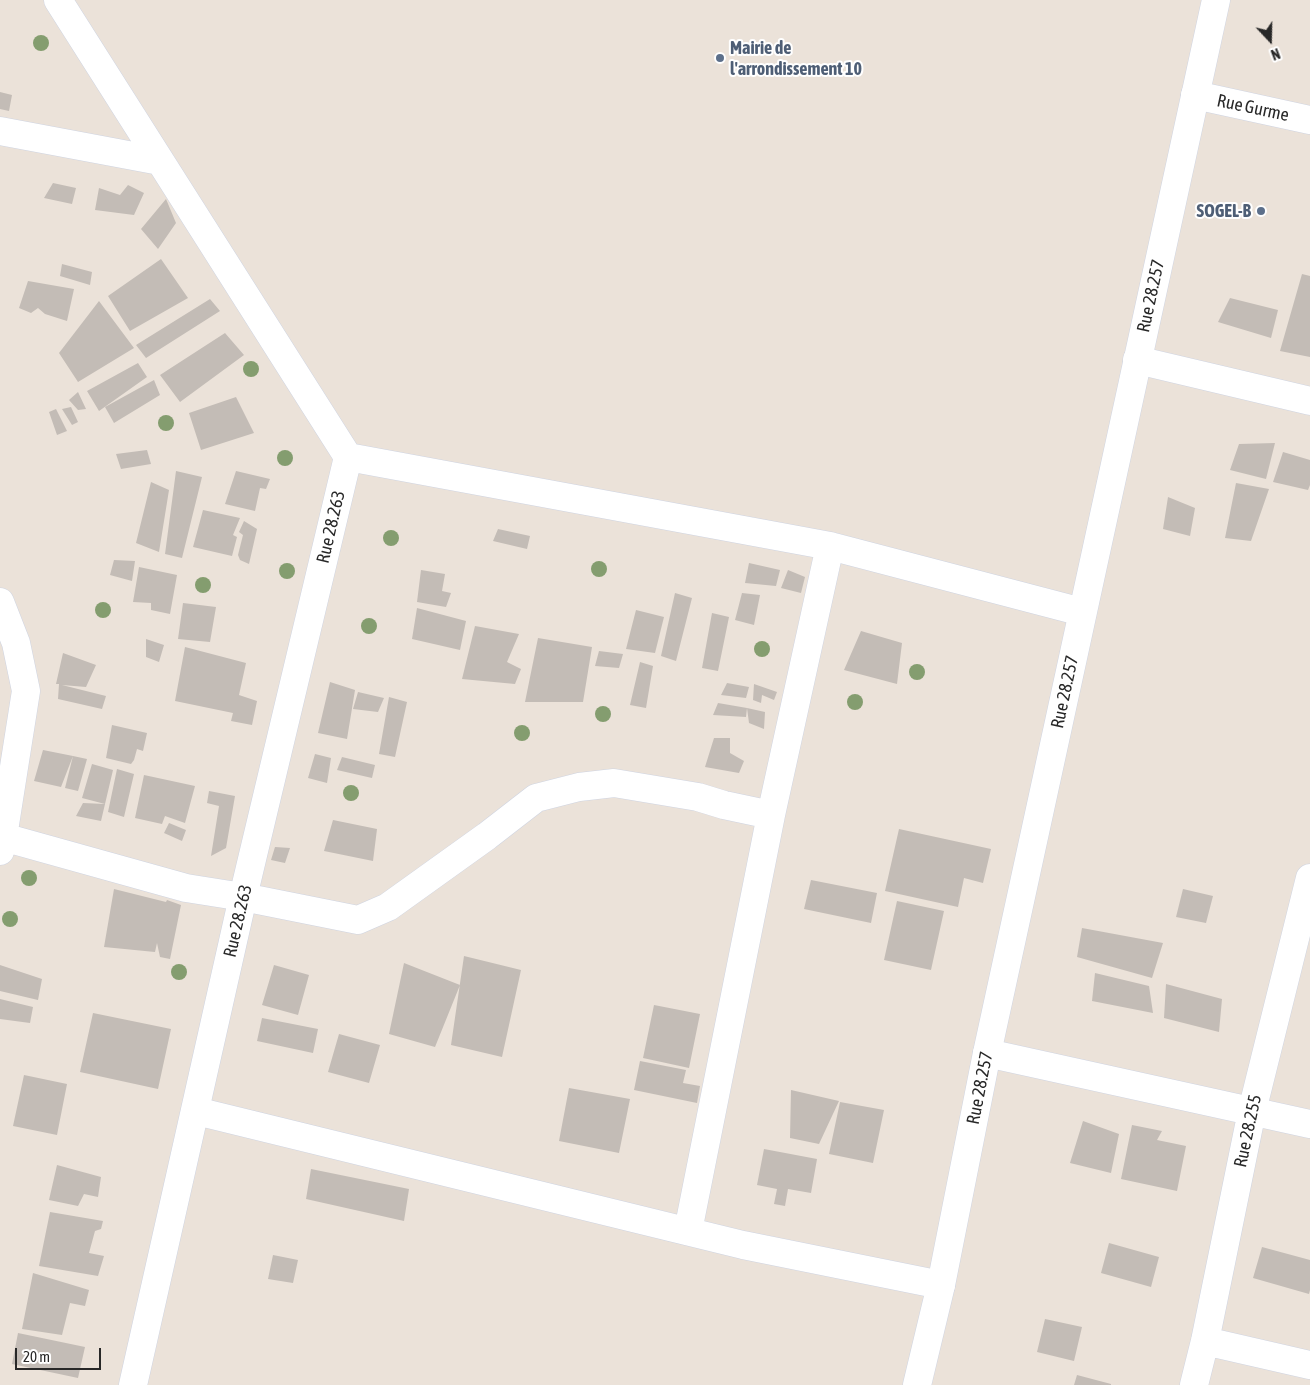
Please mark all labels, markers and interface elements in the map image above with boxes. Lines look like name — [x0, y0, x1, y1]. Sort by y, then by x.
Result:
north arrow — [1245, 15, 1295, 65]
place label: Mairie de l'arrondissement 10 — [730, 37, 862, 80]
text: N — [1269, 45, 1282, 63]
marker: Mairie de l'arrondissement 10 — [714, 52, 726, 64]
street label: Rue Gurme — [1215, 90, 1291, 126]
place label: SOGEL-B — [1197, 200, 1251, 222]
marker: SOGEL-B — [1255, 205, 1267, 217]
street label: Rue 28.257 — [1133, 258, 1169, 334]
street label: Rue 28.263 — [312, 489, 350, 565]
street label: Rue 28.257 — [1047, 654, 1083, 730]
street label: Rue 28.263 — [219, 883, 257, 959]
street label: Rue 28.257 — [962, 1050, 998, 1126]
street label: Rue 28.255 — [1230, 1093, 1266, 1169]
scale bar — [18, 1338, 104, 1370]
text: 20 m — [23, 1348, 50, 1365]

